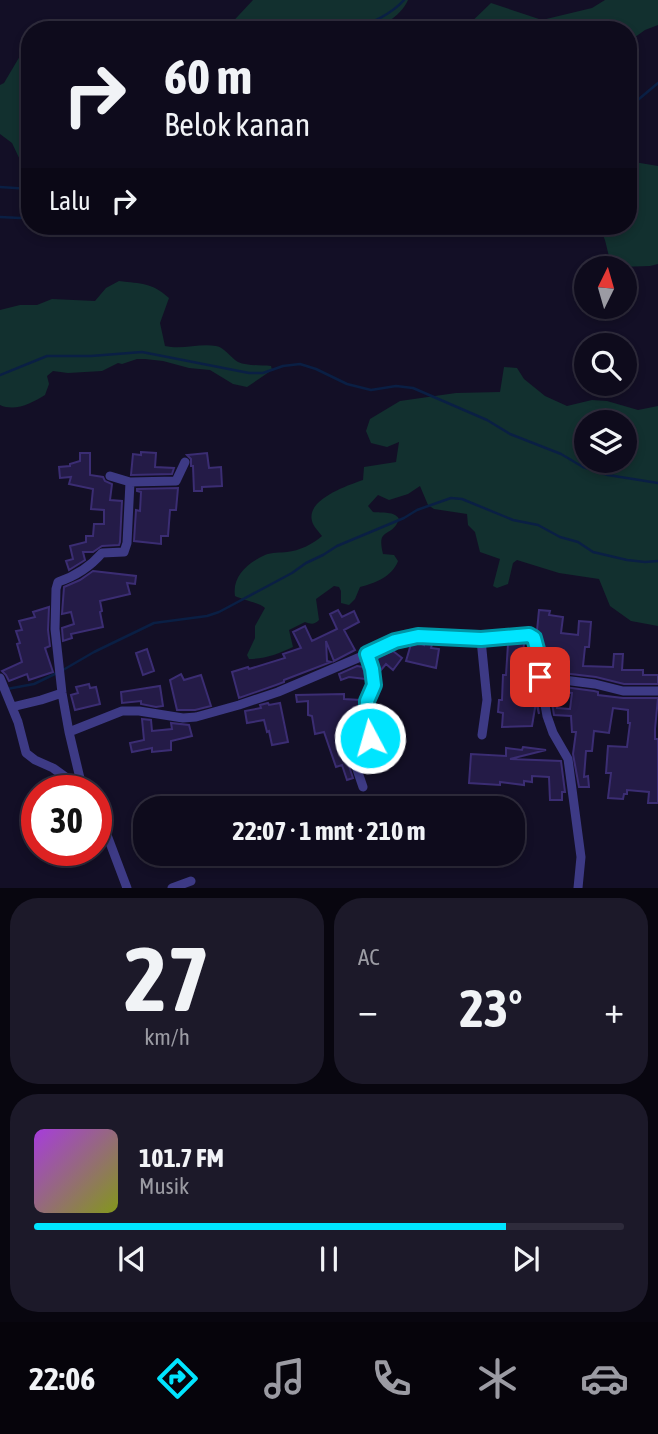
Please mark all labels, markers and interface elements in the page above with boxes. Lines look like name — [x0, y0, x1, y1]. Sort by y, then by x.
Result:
text: 60 m — [164, 48, 252, 104]
icon: right — [49, 49, 140, 140]
text: Belok kanan — [164, 106, 310, 143]
icon: right — [105, 182, 143, 220]
text: Lalu — [49, 186, 91, 216]
north arrow — [574, 256, 637, 318]
map controls — [574, 256, 637, 473]
button: search — [574, 333, 637, 396]
button: layers — [574, 410, 637, 473]
pin — [510, 647, 570, 707]
icon: arrive — [521, 658, 559, 696]
position arrow — [333, 701, 407, 775]
speed limit sign: 30 — [21, 775, 112, 866]
text: 22:07 · 1 mnt · 210 m — [233, 816, 425, 846]
text: 27 — [124, 926, 210, 1030]
text: AC — [358, 944, 380, 970]
text: 23° — [459, 978, 523, 1038]
text: − — [358, 988, 378, 1031]
text: + — [604, 988, 624, 1031]
text: km/h — [144, 1024, 190, 1050]
text: 101.7 FM — [139, 1143, 224, 1173]
text: Musik — [139, 1173, 189, 1199]
icon: previous — [113, 1240, 151, 1278]
icon: pause — [310, 1240, 348, 1278]
icon: next — [507, 1240, 545, 1278]
icon: directions — [153, 1354, 202, 1403]
icon: music — [260, 1354, 309, 1403]
icon: phone — [367, 1354, 416, 1403]
icon: climate — [473, 1354, 522, 1403]
icon: car — [580, 1354, 629, 1403]
text: 22:06 — [29, 1360, 95, 1397]

